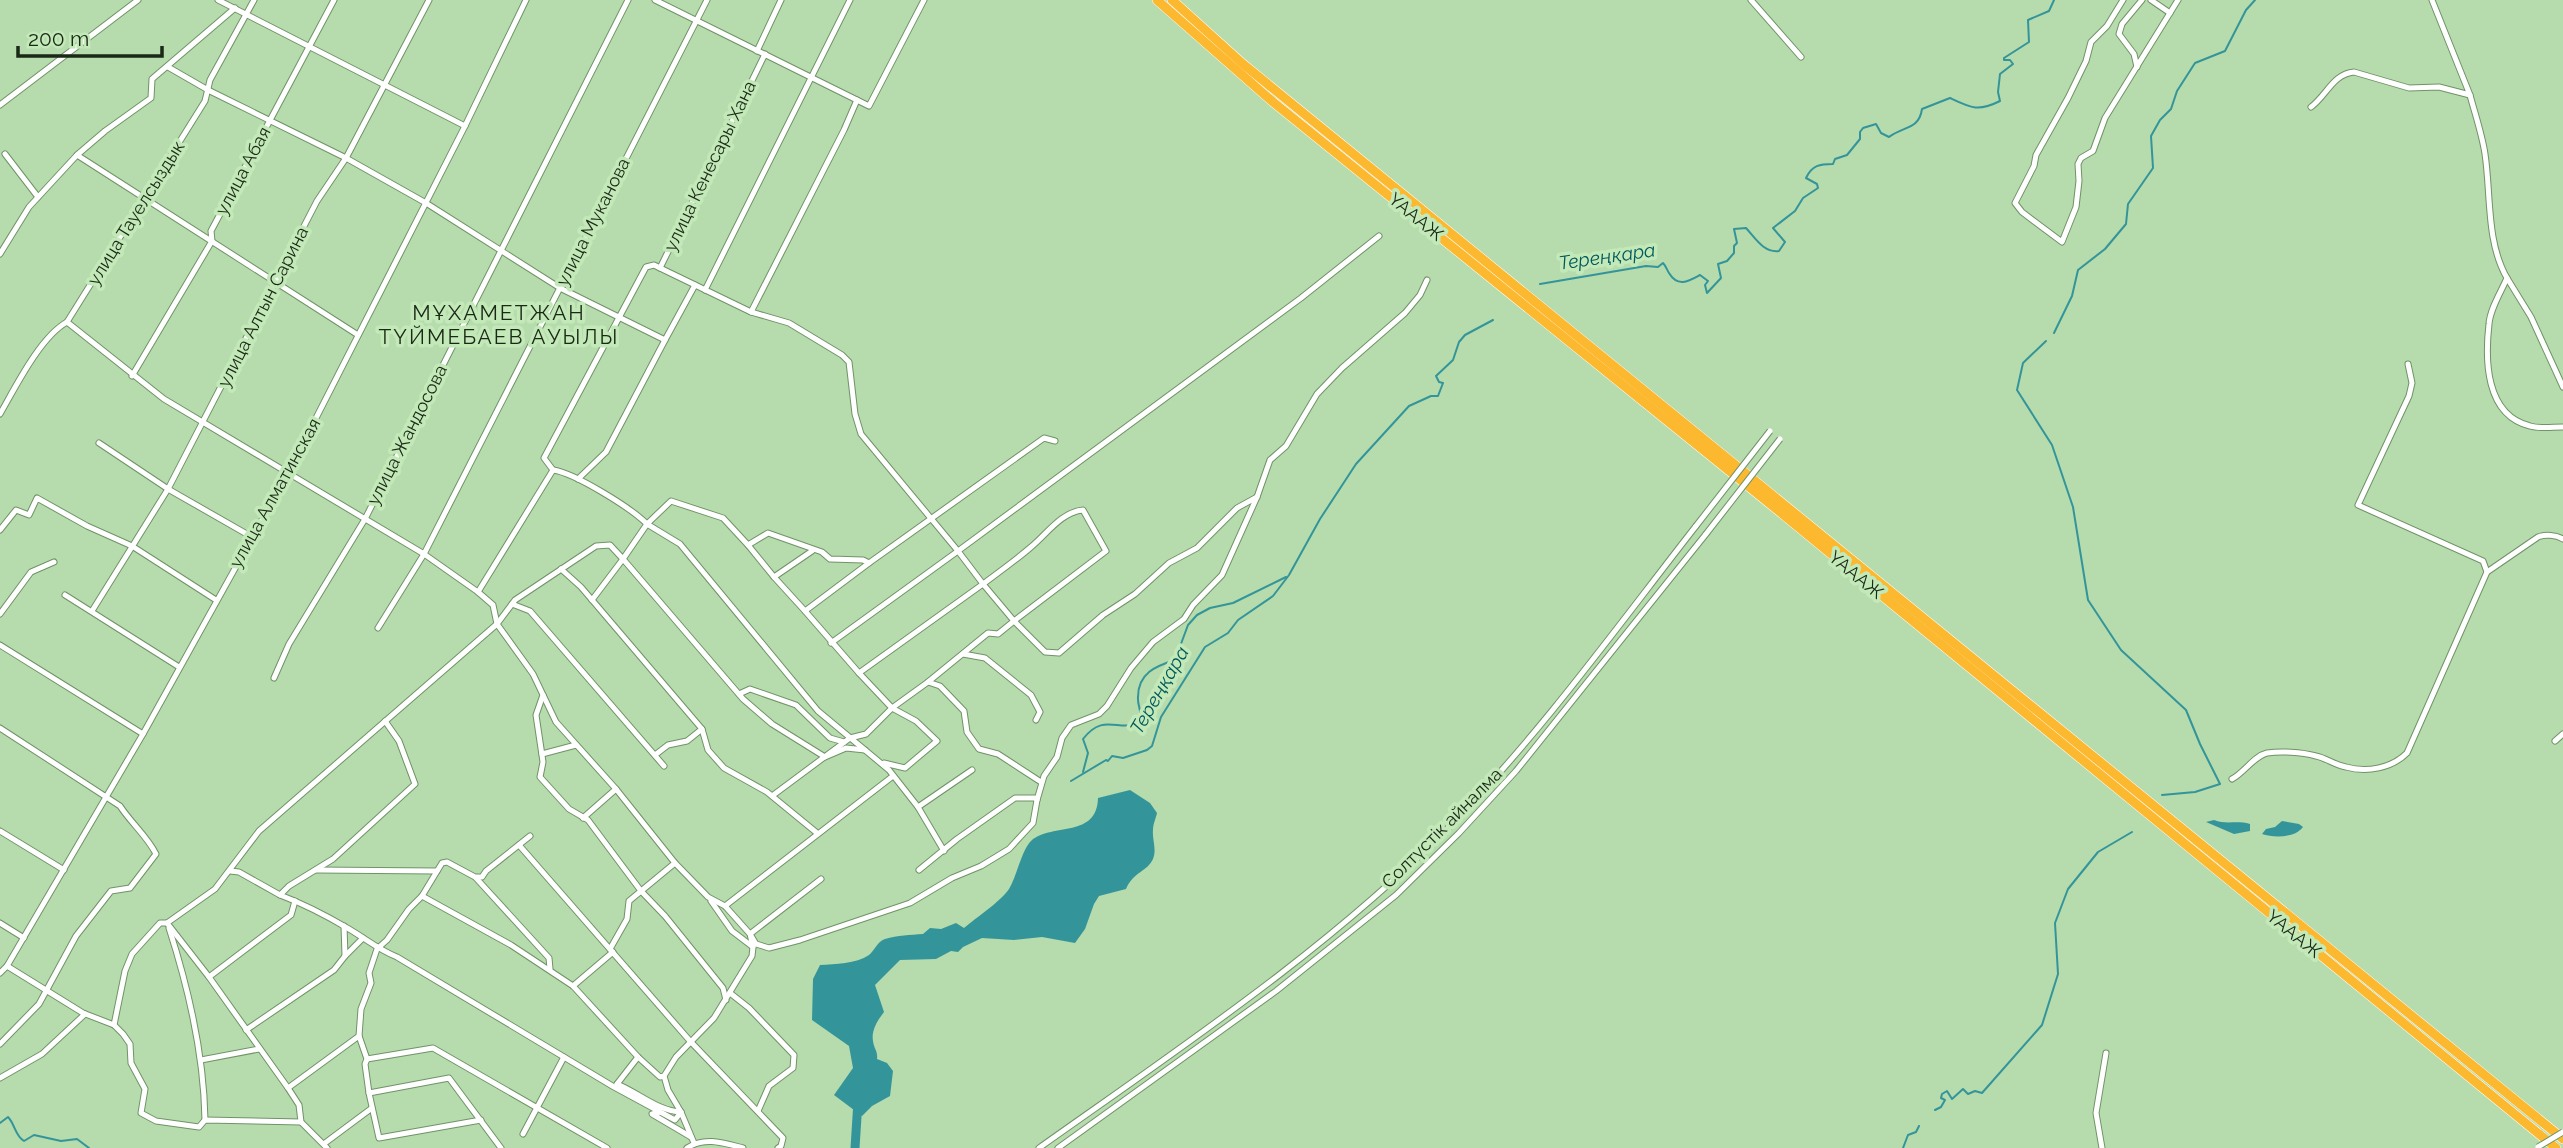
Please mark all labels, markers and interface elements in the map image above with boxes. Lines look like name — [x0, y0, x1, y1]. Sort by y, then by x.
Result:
scale bar — [18, 14, 161, 58]
text: 200 m — [28, 26, 89, 51]
street label: улица Кенесары Хана — [659, 77, 760, 254]
street label: улица Абая — [211, 123, 275, 218]
street label: улица Тауелсыздык — [83, 137, 189, 289]
street label: улица Муканова — [551, 154, 634, 289]
street label: ҮАААЖ — [1385, 188, 1448, 245]
street label: улица Алтын Сарина — [213, 223, 312, 391]
water label: Тереңқара — [1557, 238, 1657, 274]
district label: МҰХАМЕТЖАН ТҮЙМЕБАЕВ АУЫЛЫ — [379, 300, 619, 349]
street label: улица Жандосова — [362, 361, 451, 508]
street label: улица Алматинская — [225, 414, 324, 571]
street label: ҮАААЖ — [1825, 546, 1888, 603]
water label: Тереңқара — [1125, 642, 1193, 738]
street label: Солтүстік айналма — [1377, 763, 1506, 892]
street label: ҮАААЖ — [2263, 905, 2326, 962]

